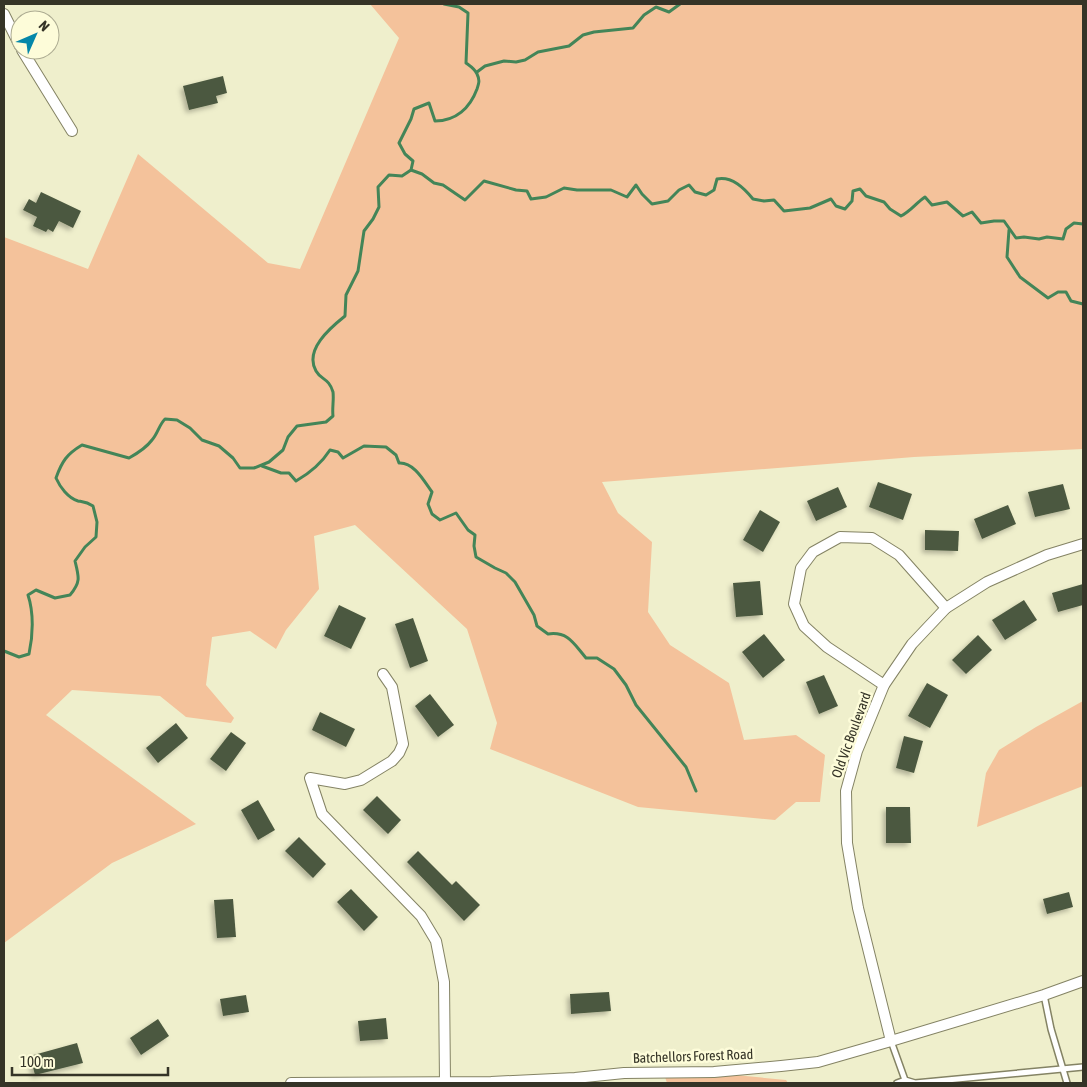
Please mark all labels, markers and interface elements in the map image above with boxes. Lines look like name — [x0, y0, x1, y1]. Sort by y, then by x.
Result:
north arrow — [10, 10, 60, 60]
text: N — [36, 17, 53, 34]
street label: Old Vic Boulevard — [828, 690, 874, 780]
scale bar — [12, 1044, 169, 1076]
street label: Batchellors Forest Road — [633, 1046, 753, 1066]
text: 100 m — [20, 1053, 54, 1070]

